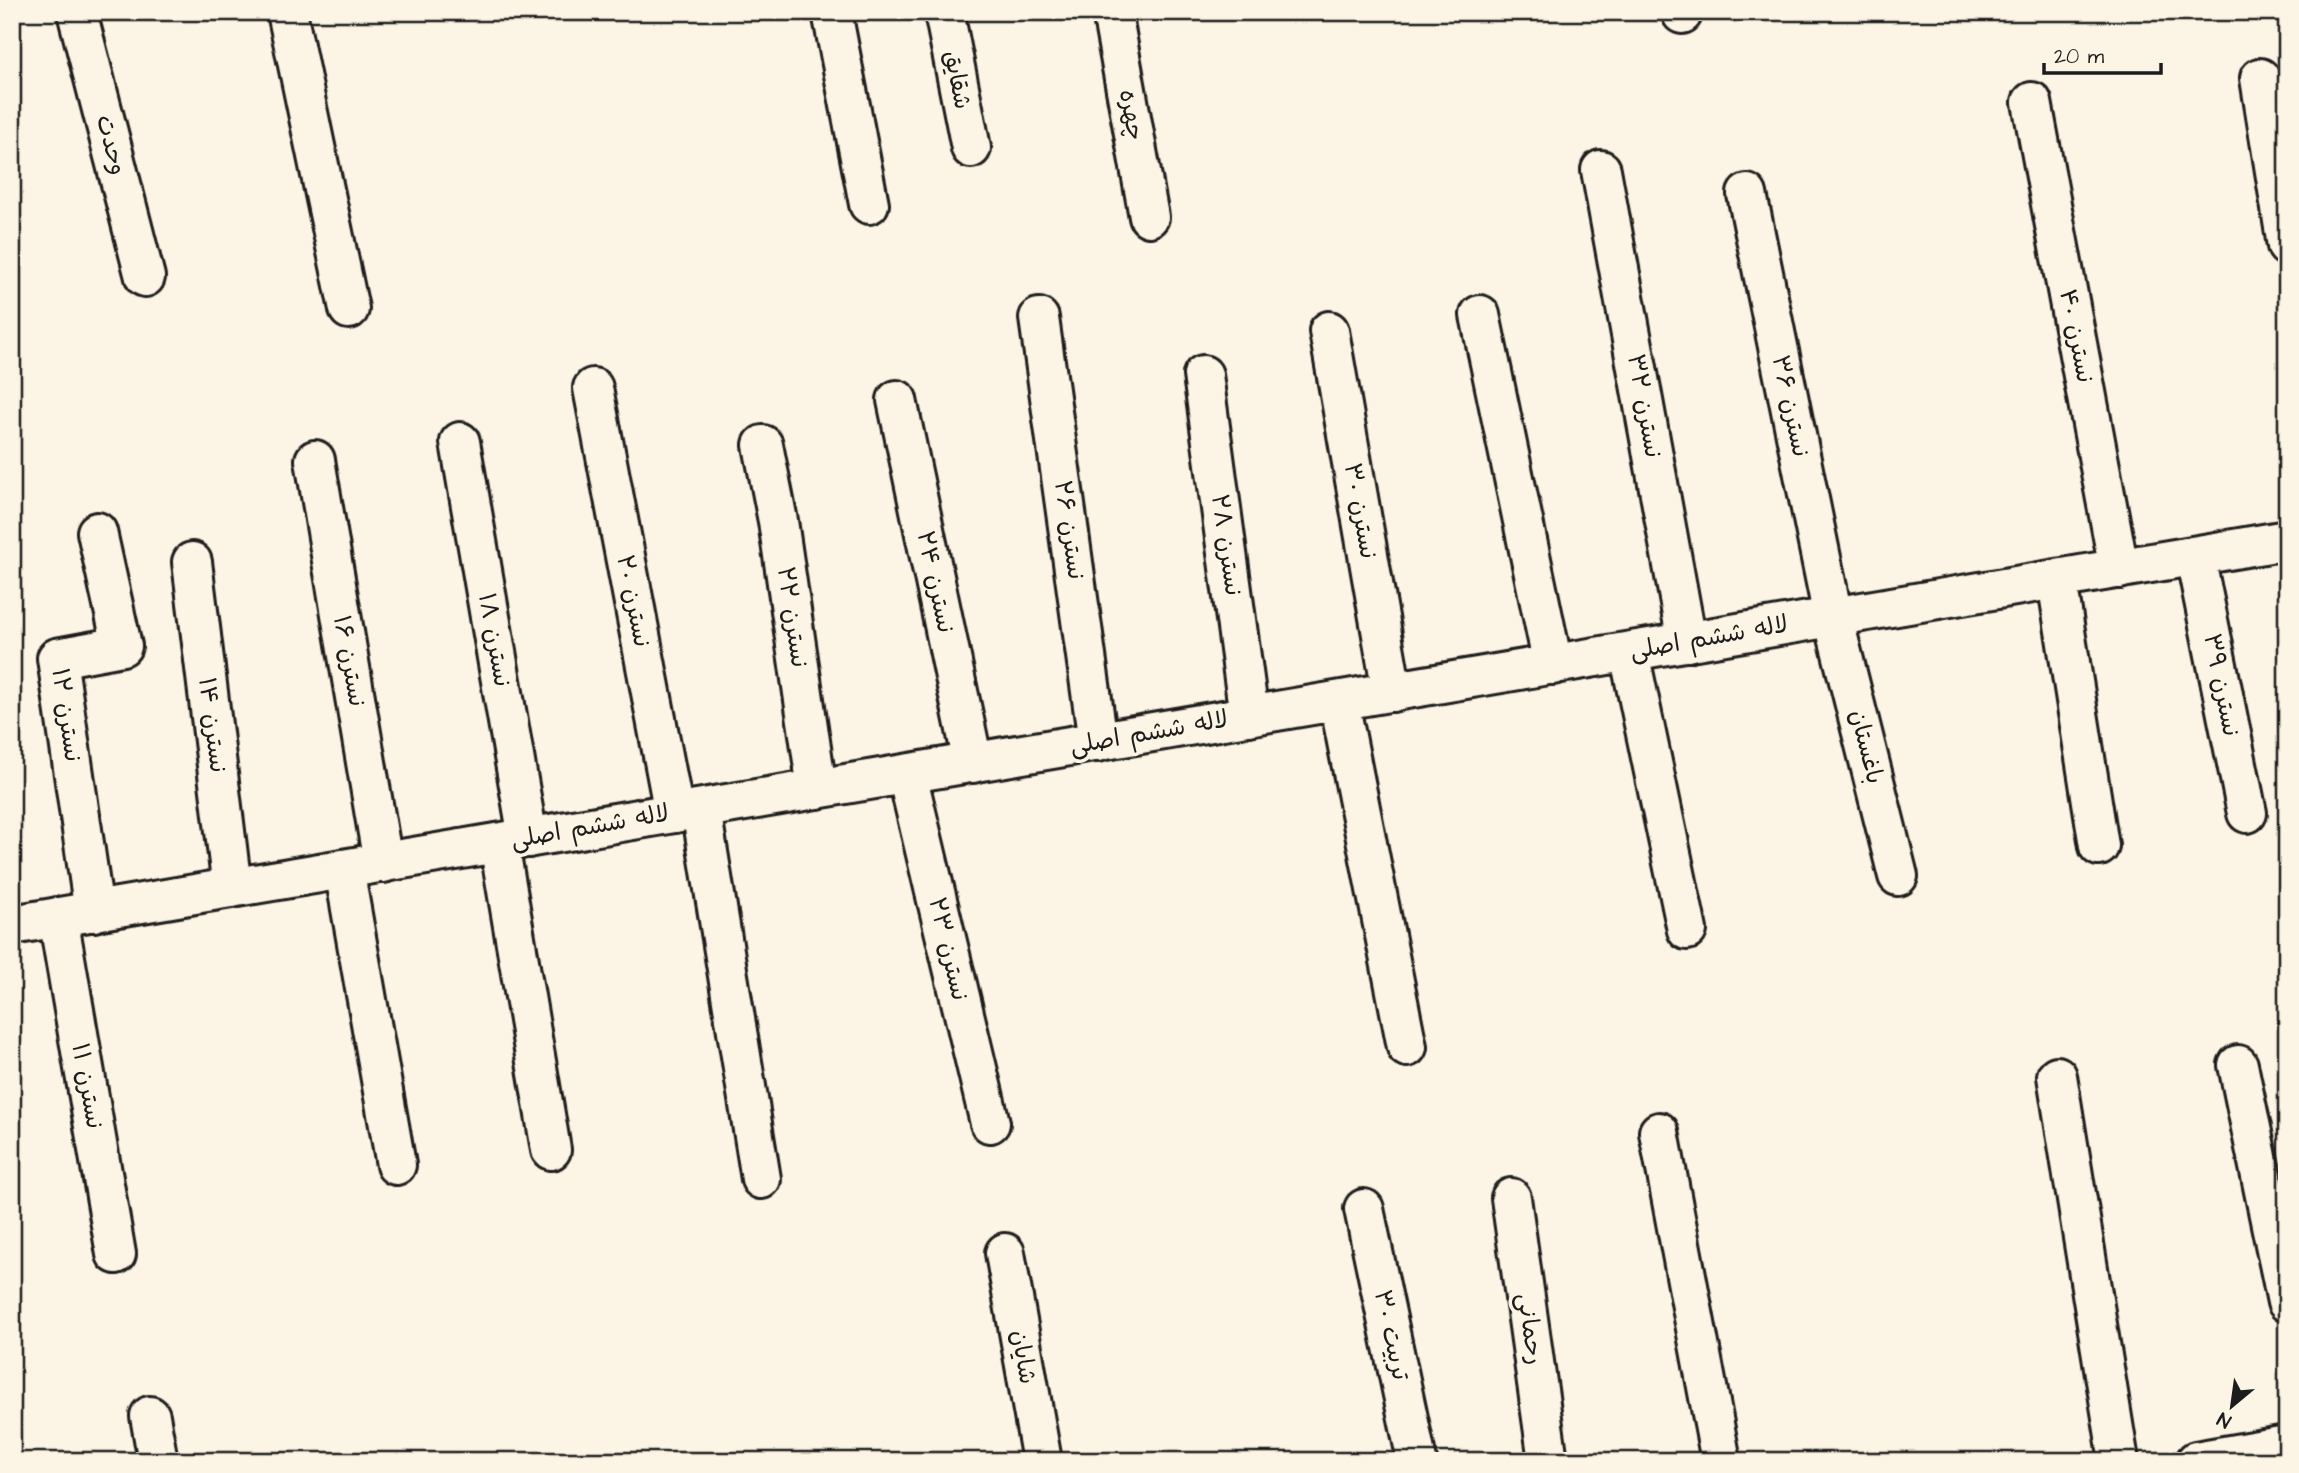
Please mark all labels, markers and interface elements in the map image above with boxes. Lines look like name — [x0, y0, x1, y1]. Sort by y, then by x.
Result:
scale bar — [2044, 32, 2161, 76]
text: 20 m — [2054, 42, 2105, 71]
street label: شقایق — [935, 48, 979, 112]
street label: چهره — [1110, 87, 1152, 143]
street label: وحدت — [87, 111, 135, 179]
street label: نسترن ۴۰ — [2050, 286, 2102, 386]
street label: نسترن ۳۲ — [1618, 351, 1670, 461]
street label: نسترن ۳۶ — [1763, 352, 1817, 460]
street label: نسترن ۳۰ — [1335, 460, 1385, 562]
street label: نسترن ۲۶ — [1045, 478, 1093, 582]
street label: نسترن ۲۸ — [1202, 492, 1250, 598]
street label: نسترن ۲۴ — [908, 528, 962, 636]
street label: نسترن ۲۰ — [607, 552, 659, 650]
street label: نسترن ۲۲ — [768, 564, 816, 670]
street label: نسترن ۱۸ — [469, 590, 519, 690]
street label: لاله ششم اصلی — [1627, 607, 1791, 669]
street label: نسترن ۱۶ — [324, 613, 374, 709]
street label: نسترن ۳۹ — [2194, 631, 2248, 739]
street label: نسترن ۱۲ — [43, 666, 89, 764]
street label: نسترن ۱۴ — [189, 675, 235, 775]
street label: لاله ششم اصلی — [1067, 702, 1231, 764]
street label: باغستان — [1840, 706, 1892, 788]
street label: لاله ششم اصلی — [508, 796, 672, 858]
street label: نسترن ۲۳ — [920, 894, 976, 1004]
street label: نسترن ۱۱ — [63, 1040, 111, 1132]
street label: تربیت ۳۰ — [1365, 1287, 1417, 1384]
street label: رحمانی — [1508, 1291, 1552, 1367]
street label: شایان — [1002, 1327, 1044, 1387]
north arrow — [2198, 1372, 2268, 1442]
text: N — [2213, 1405, 2236, 1434]

